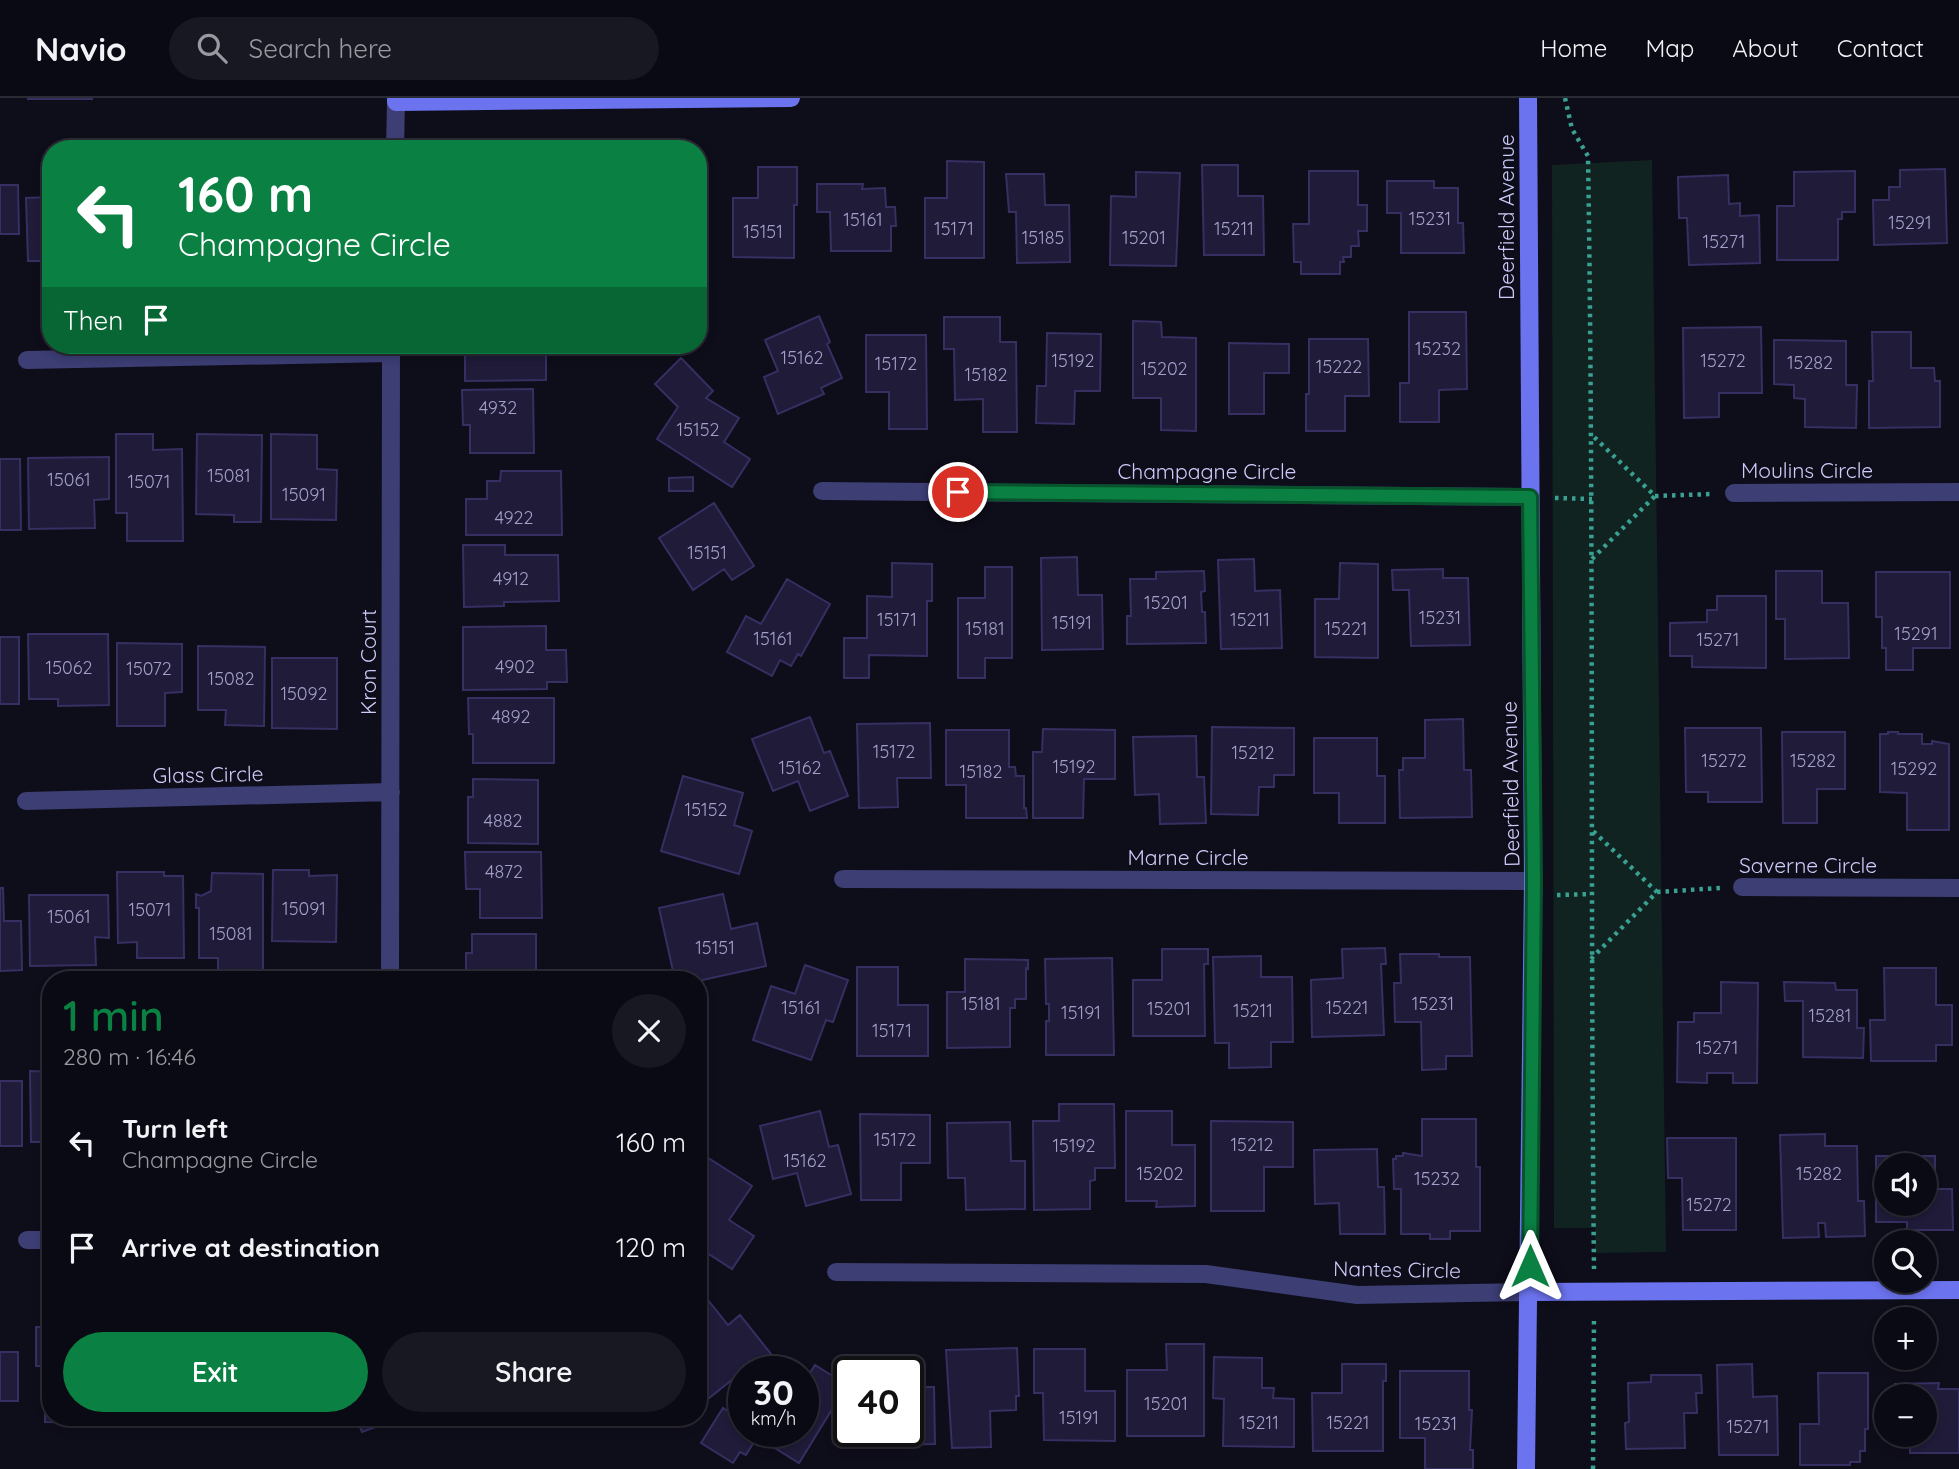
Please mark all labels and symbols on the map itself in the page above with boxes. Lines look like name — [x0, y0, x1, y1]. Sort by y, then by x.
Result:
street label: Deerfield Avenue — [1493, 134, 1519, 300]
house number: 15231 — [1409, 207, 1451, 230]
house number: 15161 — [843, 208, 883, 231]
house number: 15291 — [1888, 211, 1932, 234]
house number: 15171 — [934, 217, 974, 240]
house number: 15211 — [1214, 217, 1254, 240]
house number: 15151 — [743, 220, 783, 243]
house number: 15185 — [1022, 226, 1064, 249]
house number: 15201 — [1122, 226, 1166, 249]
house number: 15271 — [1703, 230, 1745, 253]
house number: 15232 — [1415, 337, 1461, 360]
house number: 15162 — [781, 346, 823, 369]
house number: 15192 — [1051, 349, 1095, 372]
house number: 15272 — [1700, 349, 1746, 372]
house number: 15282 — [1787, 351, 1833, 374]
house number: 15172 — [875, 352, 917, 375]
house number: 15222 — [1316, 355, 1362, 378]
house number: 15202 — [1140, 357, 1188, 380]
house number: 15182 — [965, 363, 1007, 386]
house number: 4932 — [479, 396, 517, 419]
house number: 15152 — [677, 418, 719, 441]
street label: Moulins Circle — [1741, 457, 1873, 483]
street label: Champagne Circle — [1117, 458, 1297, 484]
pin — [928, 462, 988, 522]
house number: 15081 — [207, 464, 251, 487]
house number: 15061 — [47, 468, 91, 491]
house number: 15071 — [128, 470, 170, 493]
house number: 15091 — [282, 483, 326, 506]
house number: 4922 — [494, 506, 534, 529]
house number: 15151 — [687, 541, 727, 564]
house number: 4912 — [493, 567, 529, 590]
house number: 15201 — [1144, 591, 1188, 614]
house number: 15231 — [1419, 606, 1461, 629]
house number: 15171 — [877, 608, 917, 631]
house number: 15211 — [1230, 608, 1270, 631]
street label: Kron Court — [355, 609, 381, 715]
house number: 15191 — [1052, 611, 1092, 634]
house number: 15181 — [965, 617, 1005, 640]
house number: 15221 — [1324, 617, 1368, 640]
house number: 15291 — [1894, 622, 1938, 645]
house number: 15161 — [753, 627, 793, 650]
house number: 15271 — [1697, 628, 1739, 651]
house number: 4902 — [495, 655, 535, 678]
house number: 15062 — [46, 656, 92, 679]
house number: 15072 — [126, 657, 172, 680]
house number: 15082 — [208, 667, 254, 690]
house number: 15092 — [280, 682, 328, 705]
street label: Deerfield Avenue — [1496, 701, 1524, 867]
house number: 4892 — [491, 705, 531, 728]
house number: 15172 — [873, 740, 915, 763]
house number: 15212 — [1231, 741, 1275, 764]
house number: 15272 — [1701, 749, 1747, 772]
house number: 15282 — [1790, 749, 1836, 772]
house number: 15192 — [1052, 755, 1096, 778]
house number: 15162 — [779, 756, 821, 779]
house number: 15292 — [1891, 757, 1937, 780]
street label: Glass Circle — [152, 760, 264, 788]
house number: 15182 — [960, 760, 1002, 783]
house number: 15152 — [685, 798, 727, 821]
house number: 4882 — [484, 809, 522, 832]
street label: Marne Circle — [1127, 844, 1249, 870]
street label: Saverne Circle — [1739, 852, 1877, 878]
house number: 4872 — [485, 860, 523, 883]
house number: 15091 — [282, 897, 326, 920]
house number: 15071 — [129, 898, 171, 921]
house number: 15061 — [47, 905, 91, 928]
house number: 15081 — [209, 922, 253, 945]
house number: 15151 — [695, 936, 735, 959]
house number: 15181 — [961, 992, 1001, 1015]
house number: 15231 — [1412, 992, 1454, 1015]
house number: 15161 — [781, 996, 821, 1019]
house number: 15221 — [1325, 996, 1369, 1019]
house number: 15201 — [1147, 997, 1191, 1020]
house number: 15211 — [1233, 999, 1273, 1022]
house number: 15191 — [1061, 1001, 1101, 1024]
house number: 15281 — [1809, 1004, 1851, 1027]
house number: 15171 — [872, 1019, 912, 1042]
house number: 15271 — [1696, 1036, 1738, 1059]
house number: 15172 — [874, 1128, 916, 1151]
house number: 15212 — [1230, 1133, 1274, 1156]
house number: 15192 — [1052, 1134, 1096, 1157]
house number: 15162 — [784, 1149, 826, 1172]
house number: 15202 — [1136, 1162, 1184, 1185]
house number: 15282 — [1796, 1162, 1842, 1185]
house number: 15232 — [1414, 1167, 1460, 1190]
house number: 15272 — [1686, 1193, 1732, 1216]
position arrow — [1493, 1229, 1567, 1303]
street label: Nantes Circle — [1333, 1255, 1461, 1283]
speed limit sign: 40 — [833, 1356, 924, 1447]
house number: 15201 — [1144, 1392, 1188, 1415]
house number: 15191 — [1059, 1406, 1099, 1429]
house number: 15211 — [1239, 1411, 1279, 1434]
house number: 15221 — [1326, 1411, 1370, 1434]
house number: 15231 — [1415, 1412, 1457, 1435]
house number: 15271 — [1727, 1415, 1769, 1438]

